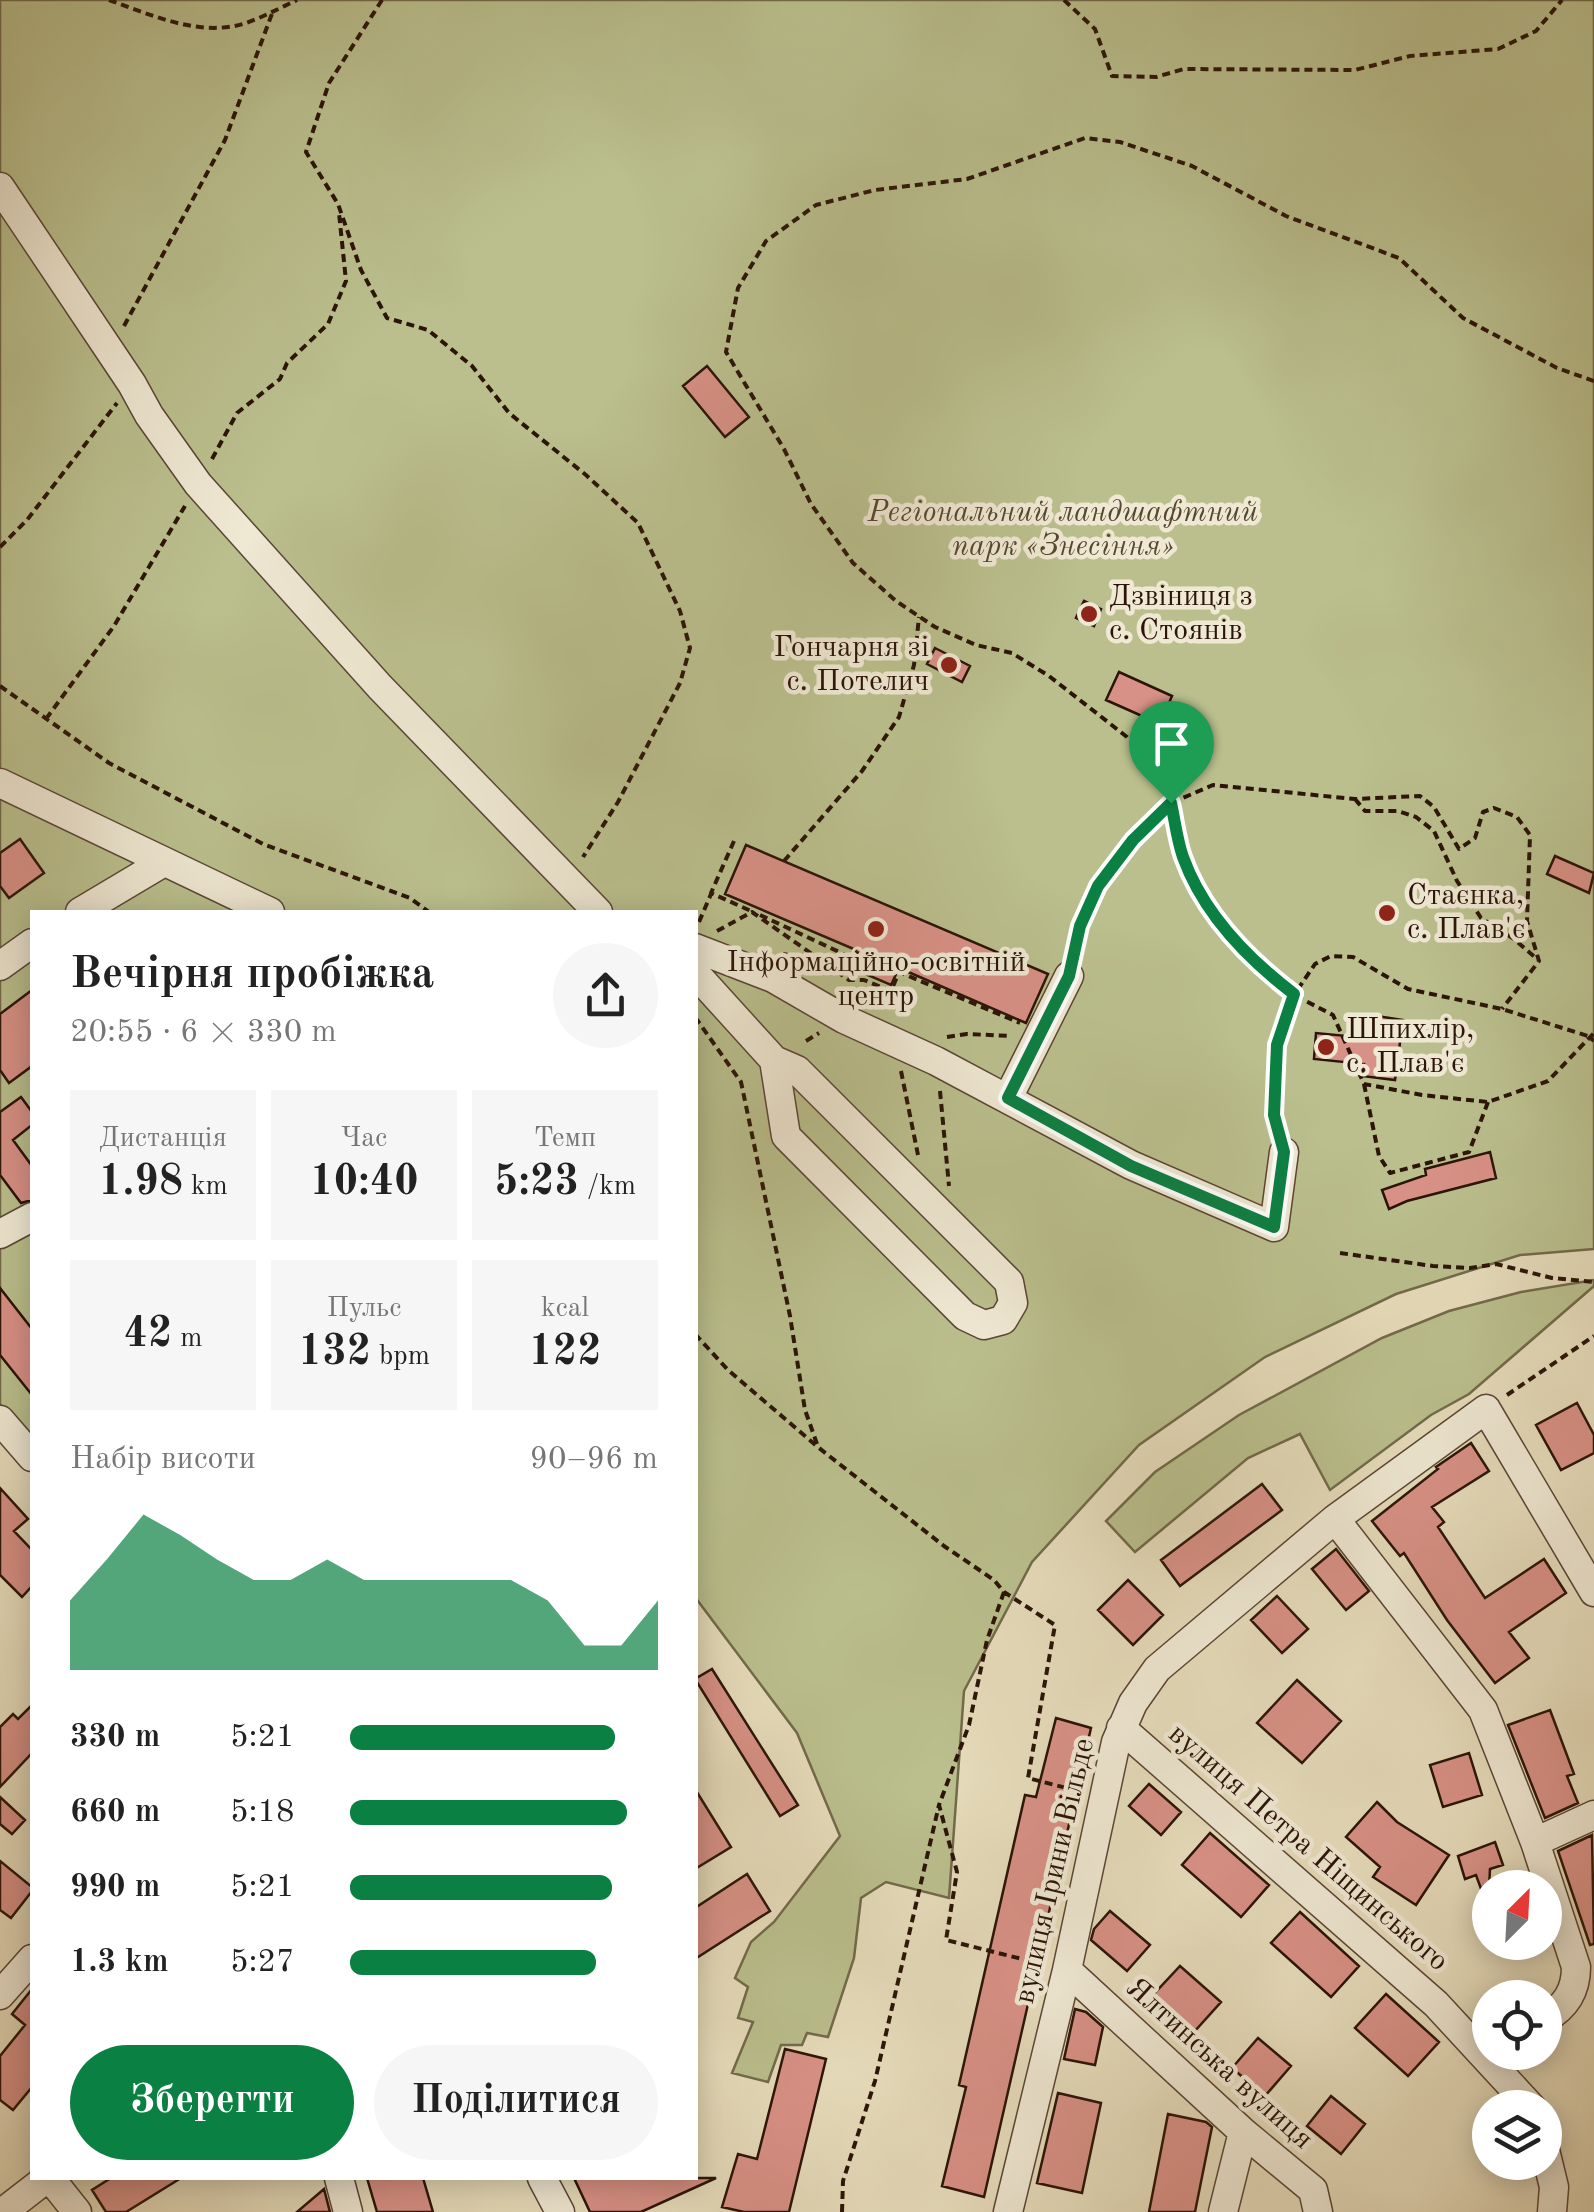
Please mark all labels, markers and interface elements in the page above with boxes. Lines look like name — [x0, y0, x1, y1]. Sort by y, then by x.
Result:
park label: Регіональний ландшафтний парк «Знесіння» — [867, 498, 1258, 562]
place label: Дзвіниця з с. Стоянів — [1109, 582, 1253, 646]
marker: Дзвіниця з с. Стоянів — [1078, 603, 1100, 625]
place label: Гончарня зі с. Потелич — [773, 633, 929, 697]
marker: Гончарня зі с. Потелич — [938, 654, 960, 676]
pin — [1129, 701, 1214, 804]
icon: arrive — [1144, 716, 1199, 771]
place label: Стаєнка, с. Плав'є — [1407, 881, 1526, 945]
marker: Стаєнка, с. Плав'є — [1376, 902, 1398, 924]
marker: Інформаційно-освітній центр — [865, 918, 887, 940]
button: share — [553, 943, 658, 1048]
place label: Інформаційно-освітній центр — [726, 948, 1026, 1012]
text: Вечірня пробіжка — [70, 953, 434, 998]
place label: Шпихлір, с. Плав'є — [1346, 1015, 1474, 1079]
text: 20:55 · 6 × 330 m — [70, 1017, 337, 1049]
marker: Шпихлір, с. Плав'є — [1315, 1036, 1337, 1058]
text: Дистанція — [99, 1125, 227, 1153]
text: Час — [341, 1125, 387, 1153]
text: Темп — [534, 1125, 596, 1153]
text: 1.98 — [98, 1162, 183, 1204]
text: 10:40 — [309, 1162, 419, 1204]
text: 5:23 — [494, 1162, 579, 1204]
text: km — [183, 1173, 228, 1201]
text: /km — [579, 1173, 636, 1201]
text: Пульс — [327, 1295, 401, 1323]
text: kcal — [541, 1295, 589, 1323]
text: 42 — [124, 1314, 172, 1356]
text: m — [172, 1325, 202, 1353]
text: 132 — [298, 1332, 371, 1374]
text: 122 — [528, 1332, 602, 1374]
text: bpm — [371, 1343, 430, 1371]
text: Набір висоти — [70, 1444, 256, 1476]
text: 90–96 m — [530, 1444, 658, 1476]
street label: вулиця Петра Ніщинського — [1162, 1719, 1454, 1977]
text: 330 m — [70, 1722, 160, 1754]
text: 5:21 — [230, 1722, 295, 1754]
street label: вулиця Ірини Вільде — [1010, 1735, 1100, 2007]
text: 660 m — [70, 1797, 160, 1829]
text: 5:18 — [230, 1797, 295, 1829]
north arrow — [1472, 1870, 1562, 1960]
map controls — [1472, 1870, 1562, 2180]
text: 990 m — [70, 1872, 160, 1904]
text: 5:21 — [230, 1872, 295, 1904]
text: 1.3 km — [70, 1947, 169, 1979]
text: 5:27 — [230, 1947, 295, 1979]
street label: Ялтинська вулиця — [1120, 1973, 1318, 2155]
button: locate — [1472, 1980, 1562, 2070]
button: Зберегти — [70, 2045, 354, 2160]
button: Поділитися — [374, 2045, 658, 2160]
button: layers — [1472, 2090, 1562, 2180]

